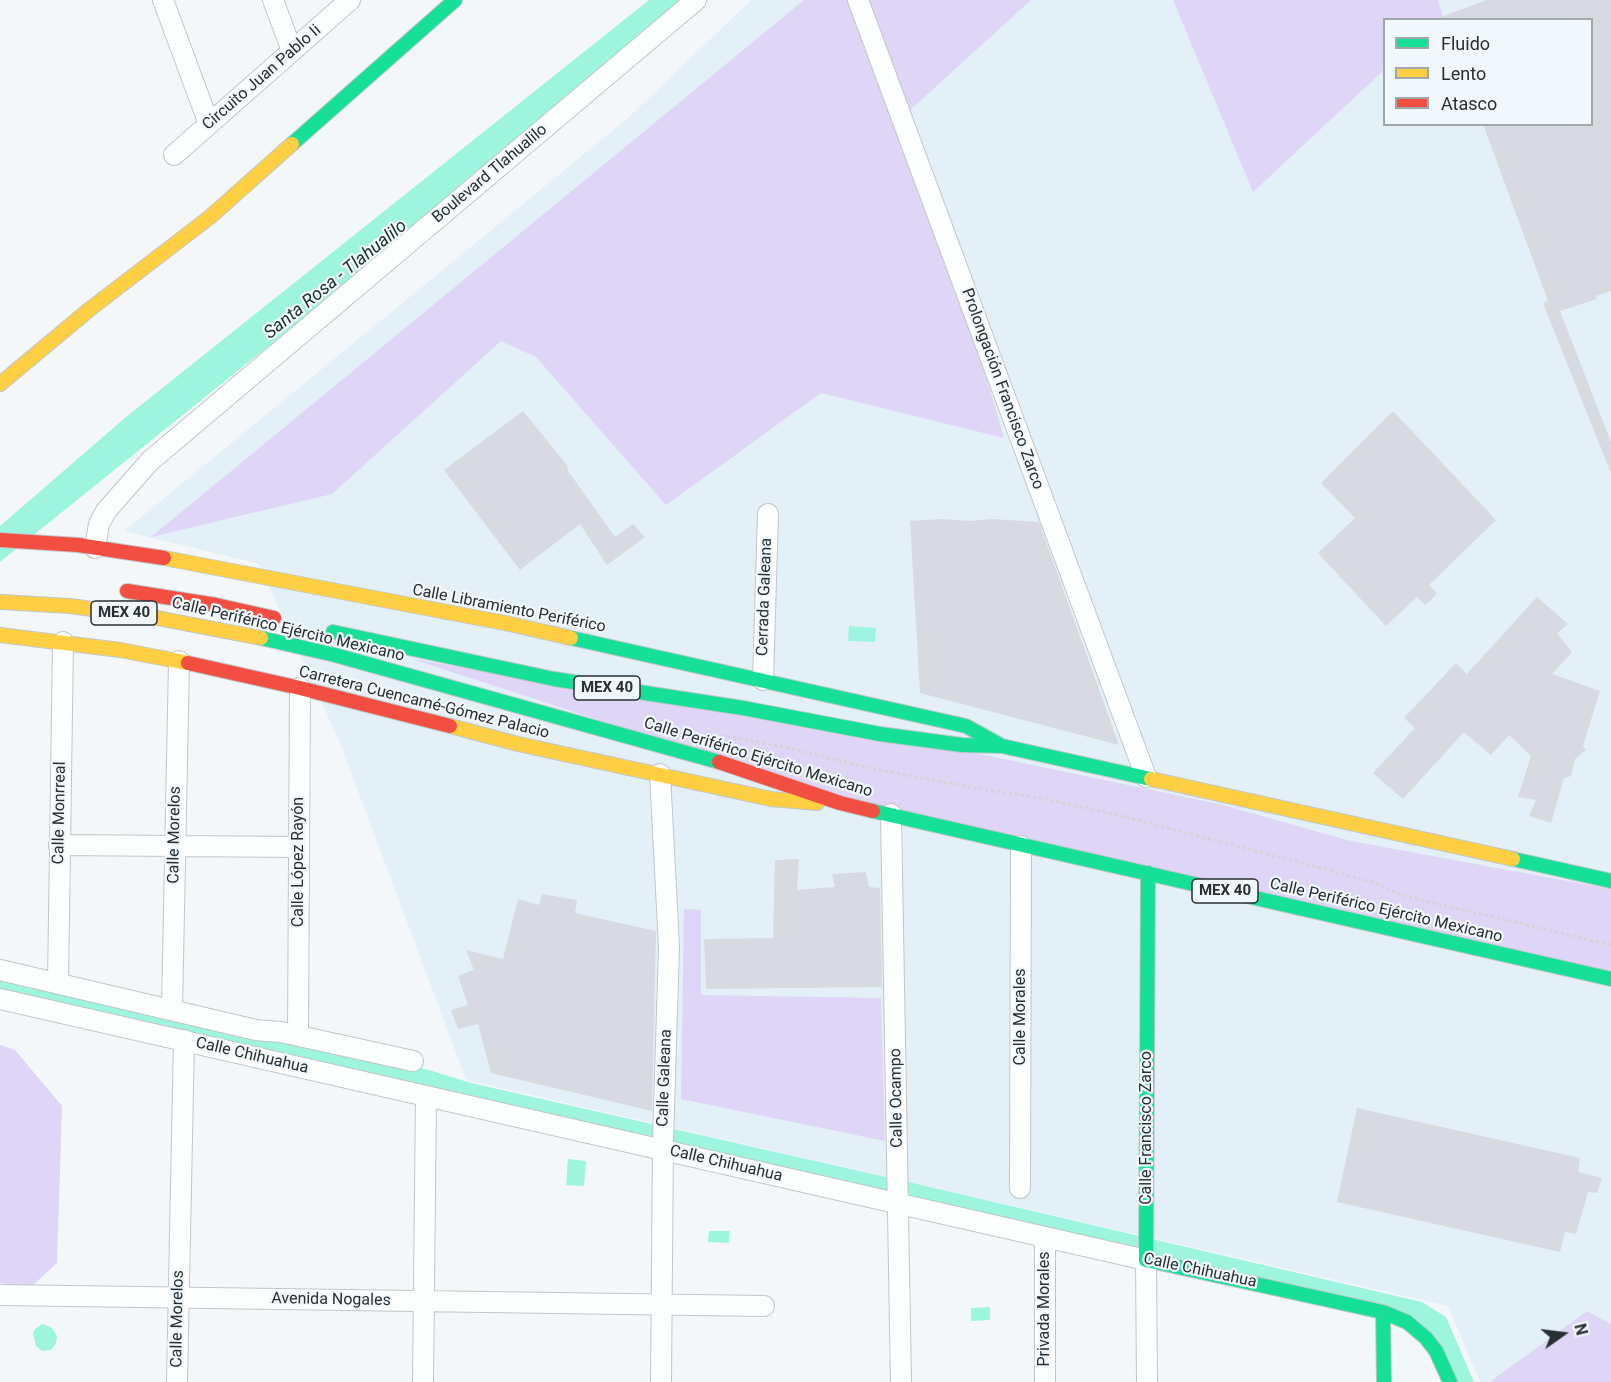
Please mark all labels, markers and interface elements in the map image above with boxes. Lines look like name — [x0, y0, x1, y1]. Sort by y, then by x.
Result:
legend — [1383, 18, 1593, 126]
street label: Circuito Juan Pablo Ii — [199, 21, 325, 135]
text: Fluido — [1441, 33, 1490, 54]
text: Lento — [1441, 63, 1486, 84]
text: Atasco — [1441, 93, 1497, 114]
street label: Boulevard Tlahualilo — [429, 120, 551, 228]
water label: Santa Rosa - Tlahualilo — [260, 216, 412, 344]
street label: Prolongación Francisco Zarco — [957, 286, 1047, 492]
street label: Cerrada Galeana — [753, 538, 777, 656]
street label: Calle Libramiento Periférico — [411, 581, 607, 637]
street label: Calle Periférico Ejército Mexicano — [170, 594, 406, 666]
road number: MEX 40 — [91, 601, 157, 625]
street label: Carretera Cuencamé-Gómez Palacio — [297, 663, 551, 743]
road number: MEX 40 — [574, 676, 640, 700]
street label: Calle Periférico Ejército Mexicano — [641, 714, 875, 802]
street label: Calle Monrreal — [50, 761, 70, 865]
street label: Calle Morelos — [165, 786, 185, 884]
street label: Calle López Rayón — [289, 797, 309, 927]
street label: Calle Periférico Ejército Mexicano — [1268, 875, 1504, 947]
road number: MEX 40 — [1192, 879, 1258, 903]
street label: Calle Morales — [1011, 969, 1031, 1065]
street label: Calle Galeana — [654, 1029, 676, 1127]
street label: Calle Chihuahua — [194, 1034, 310, 1078]
street label: Calle Ocampo — [887, 1048, 907, 1148]
street label: Calle Francisco Zarco — [1137, 1051, 1157, 1205]
street label: Calle Chihuahua — [668, 1142, 784, 1186]
street label: Calle Chihuahua — [1142, 1250, 1258, 1292]
street label: Privada Morales — [1035, 1252, 1055, 1366]
street label: Calle Morelos — [168, 1270, 188, 1368]
street label: Avenida Nogales — [271, 1289, 391, 1311]
north arrow — [1533, 1304, 1593, 1364]
text: N — [1570, 1322, 1592, 1337]

